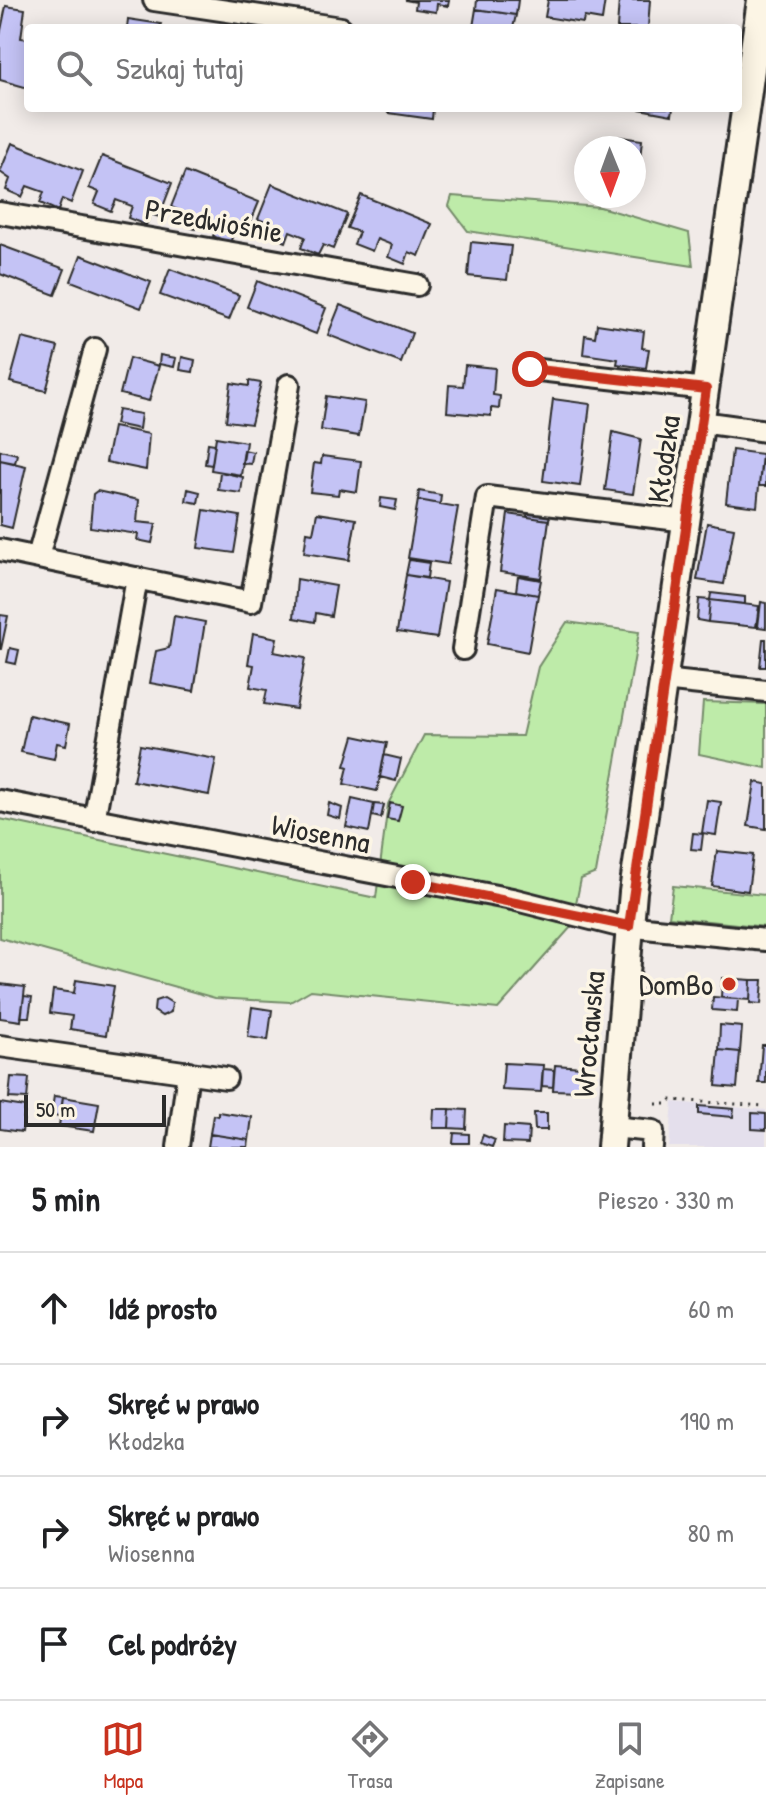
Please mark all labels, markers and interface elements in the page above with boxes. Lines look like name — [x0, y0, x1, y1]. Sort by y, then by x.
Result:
search box — [24, 24, 742, 112]
icon: search — [52, 46, 96, 90]
text: Szukaj tutaj — [116, 48, 244, 88]
north arrow — [574, 136, 646, 208]
street label: Przedwiośnie — [142, 188, 286, 252]
route start — [512, 351, 548, 387]
street label: Kłodzka — [637, 412, 689, 505]
street label: Wiosenna — [268, 804, 374, 862]
route end — [395, 864, 431, 900]
place label: DomBo — [639, 964, 713, 1004]
street label: Wrocławska — [563, 969, 613, 1099]
marker: DomBo — [720, 975, 738, 993]
scale bar — [24, 1091, 166, 1127]
text: 50 m — [36, 1094, 75, 1124]
text: 5 min — [32, 1176, 100, 1222]
text: Pieszo · 330 m — [598, 1182, 734, 1217]
icon: ahead — [32, 1286, 76, 1330]
text: Idź prosto — [108, 1288, 217, 1328]
text: 60 m — [688, 1291, 734, 1326]
text: Skręć w prawo — [108, 1383, 259, 1423]
icon: right — [32, 1398, 76, 1442]
text: 190 m — [680, 1403, 734, 1438]
text: Kłodzka — [108, 1423, 184, 1458]
text: Skręć w prawo — [108, 1495, 259, 1535]
icon: right — [32, 1510, 76, 1554]
text: 80 m — [687, 1515, 734, 1550]
text: Wiosenna — [108, 1535, 194, 1570]
icon: arrive — [32, 1622, 76, 1666]
text: Cel podróży — [108, 1624, 237, 1664]
tab: Mapa — [101, 1717, 145, 1795]
tab: Trasa — [348, 1717, 392, 1795]
tab: Zapisane — [595, 1717, 665, 1795]

